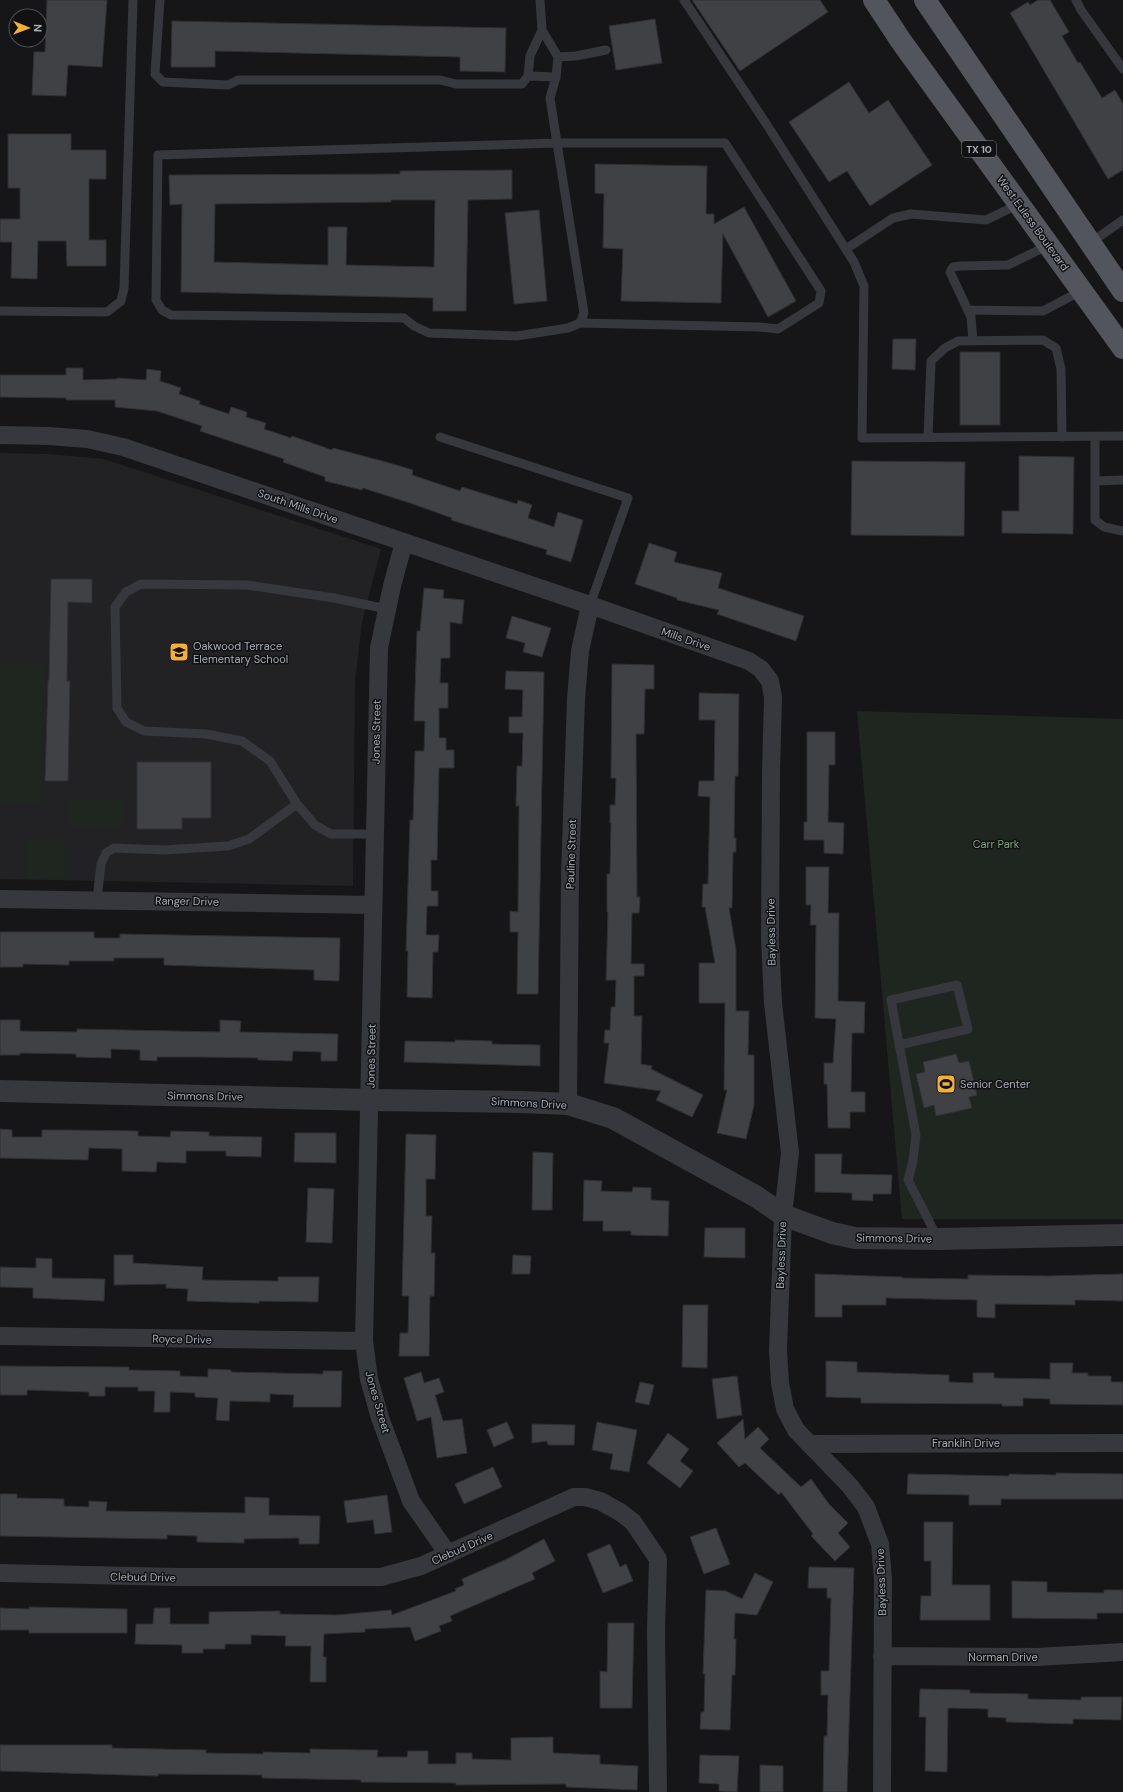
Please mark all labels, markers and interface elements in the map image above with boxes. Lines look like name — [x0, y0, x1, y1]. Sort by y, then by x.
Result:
north arrow — [8, 8, 48, 48]
text: N — [31, 24, 45, 32]
road number: TX 10 — [962, 141, 996, 157]
street label: West Euless Boulevard — [994, 173, 1072, 273]
street label: South Mills Drive — [256, 486, 340, 526]
street label: Mills Drive — [659, 624, 713, 654]
place label: Oakwood Terrace Elementary School — [193, 639, 288, 666]
school or university icon: Oakwood Terrace Elementary School — [168, 641, 190, 663]
street label: Jones Street — [368, 700, 384, 764]
street label: Pauline Street — [563, 819, 579, 889]
park label: Carr Park — [973, 837, 1020, 851]
street label: Ranger Drive — [155, 893, 219, 909]
street label: Bayless Drive — [763, 898, 779, 966]
street label: Jones Street — [363, 1024, 379, 1088]
sports icon: Senior Center — [935, 1073, 957, 1095]
place label: Senior Center — [960, 1077, 1030, 1091]
street label: Simmons Drive — [167, 1088, 243, 1104]
street label: Simmons Drive — [491, 1094, 567, 1112]
street label: Bayless Drive — [773, 1221, 789, 1289]
street label: Simmons Drive — [856, 1230, 932, 1246]
street label: Royce Drive — [152, 1331, 212, 1347]
street label: Jones Street — [362, 1369, 394, 1435]
street label: Franklin Drive — [932, 1436, 1000, 1450]
street label: Clebud Drive — [429, 1528, 495, 1568]
street label: Bayless Drive — [873, 1548, 889, 1616]
street label: Clebud Drive — [110, 1569, 176, 1585]
street label: Norman Drive — [968, 1650, 1038, 1664]

